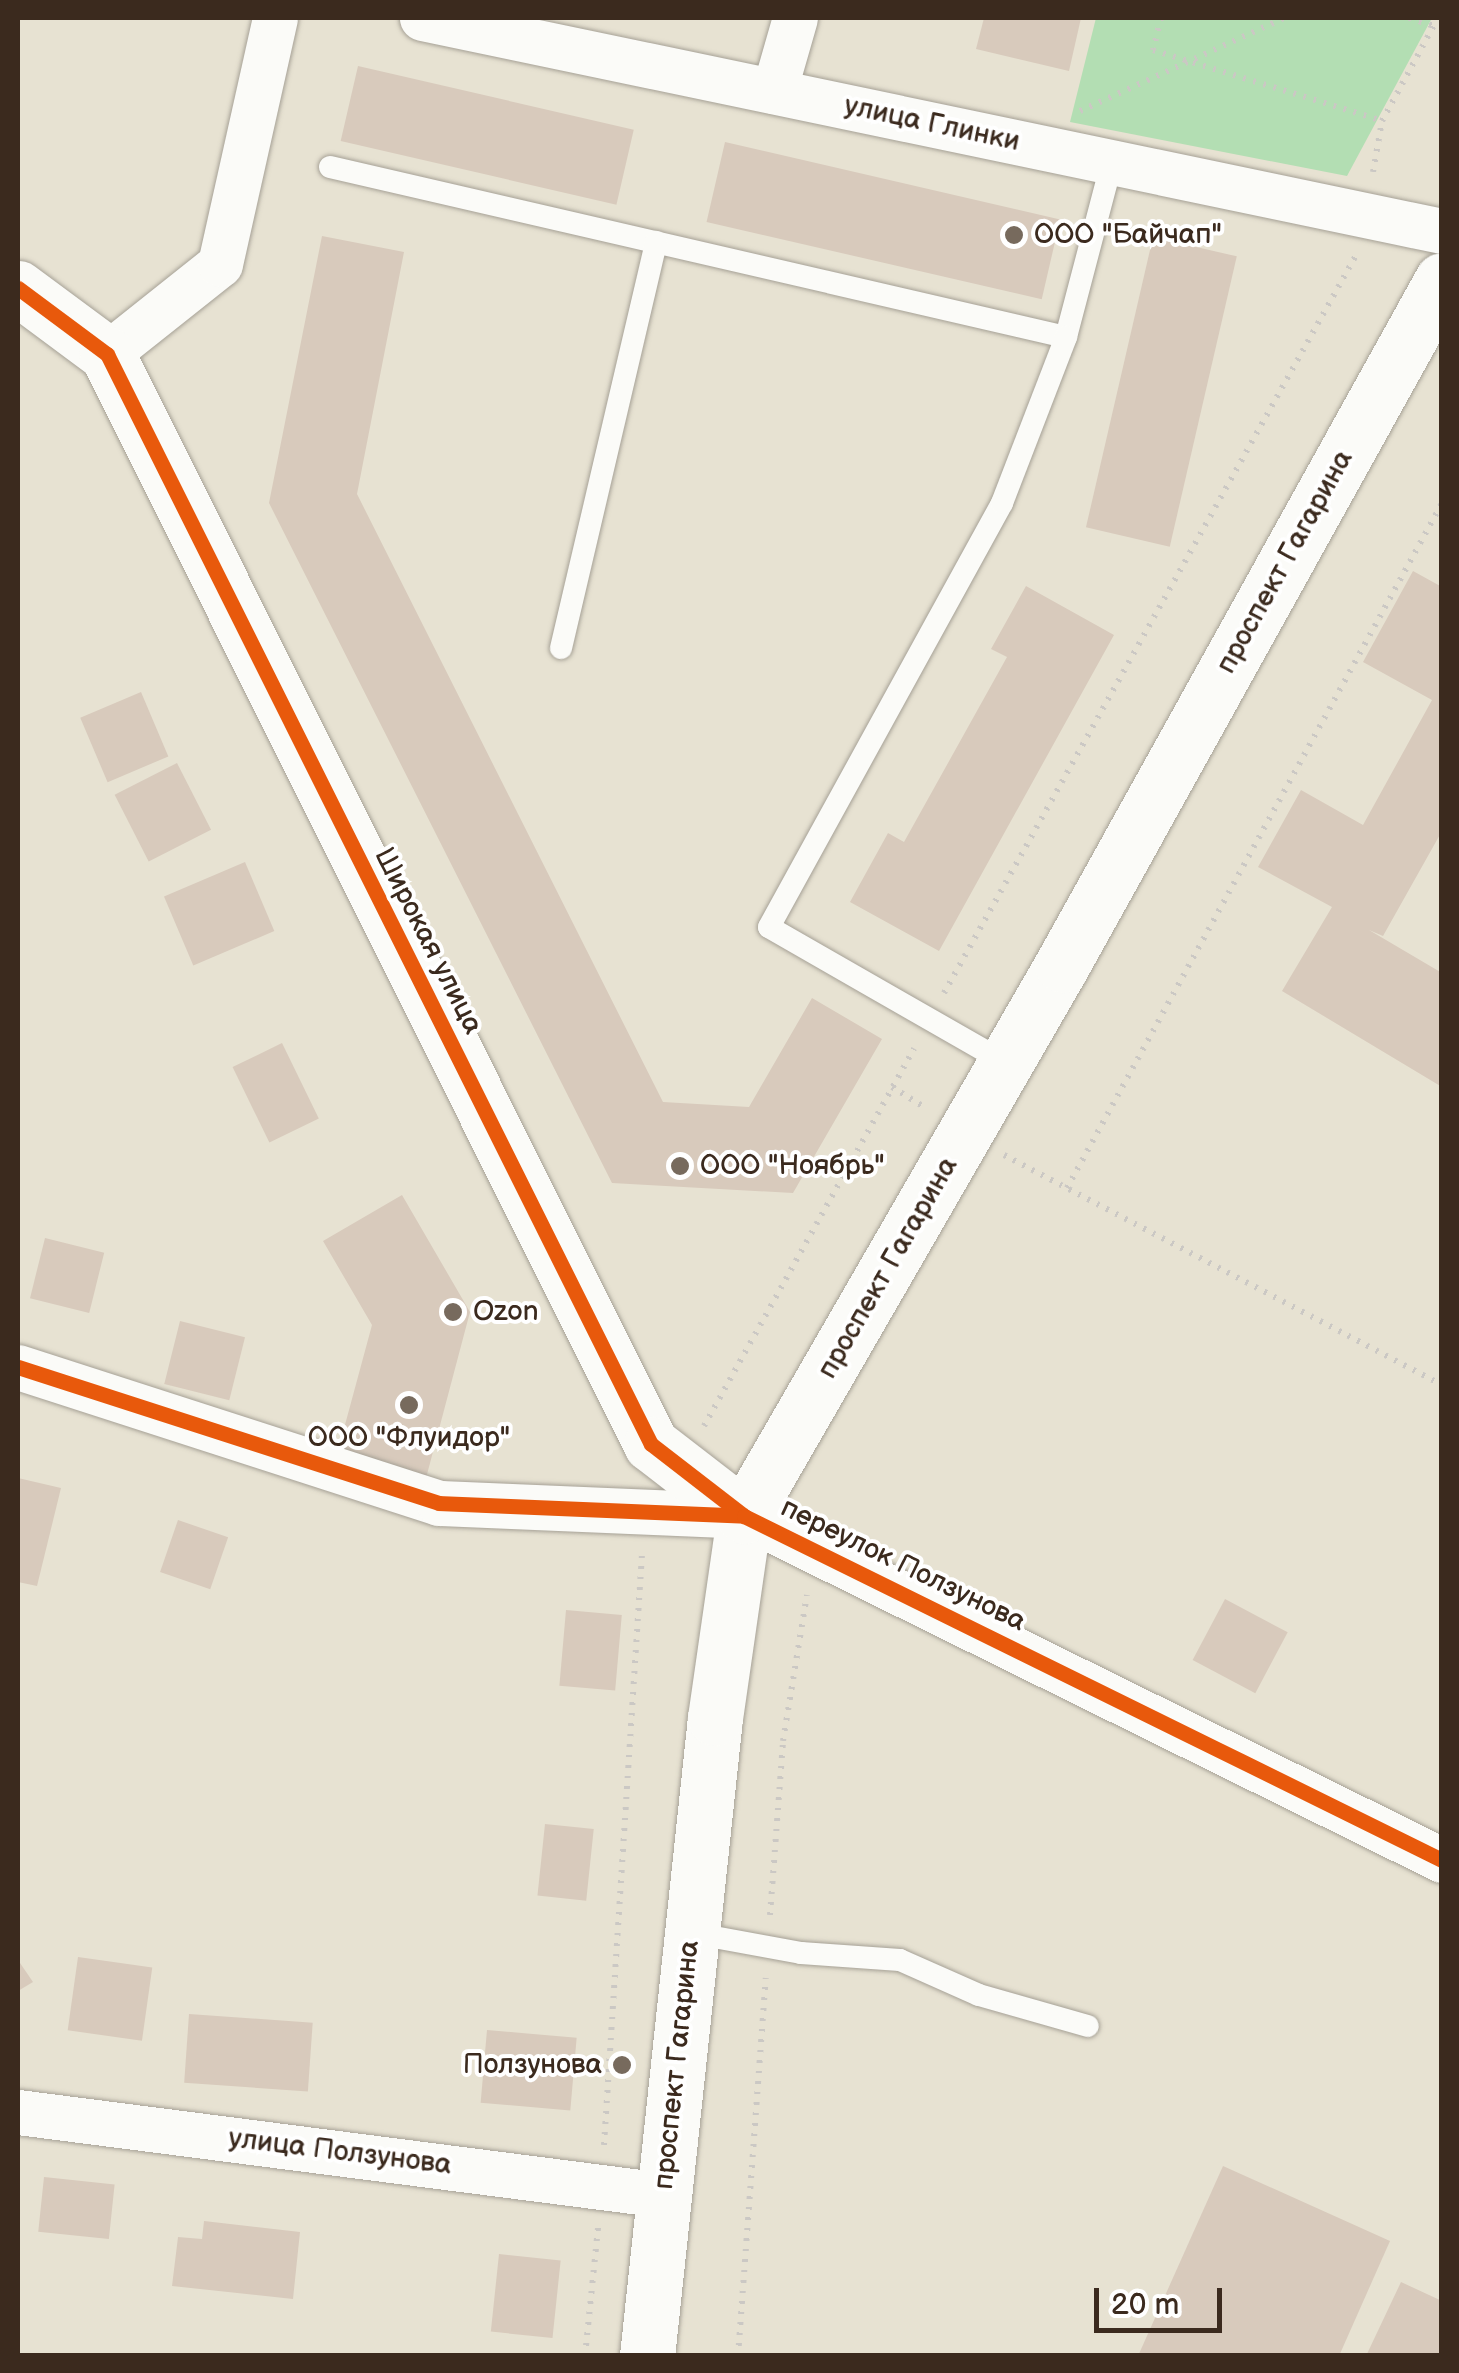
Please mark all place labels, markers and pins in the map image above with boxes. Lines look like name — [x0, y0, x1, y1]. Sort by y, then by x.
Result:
place label: ООО "Байчап" — [1034, 218, 1222, 252]
marker: ООО "Байчап" — [1003, 224, 1025, 246]
place label: ООО "Ноябрь" — [700, 1149, 885, 1183]
marker: ООО "Ноябрь" — [669, 1155, 691, 1177]
place label: Ozon — [473, 1295, 539, 1329]
marker: Ozon — [442, 1301, 464, 1323]
marker: ООО "Флуидор" — [398, 1394, 420, 1416]
place label: ООО "Флуидор" — [308, 1421, 510, 1455]
place label: Ползунова — [463, 2048, 602, 2082]
marker: Ползунова — [611, 2054, 633, 2076]

